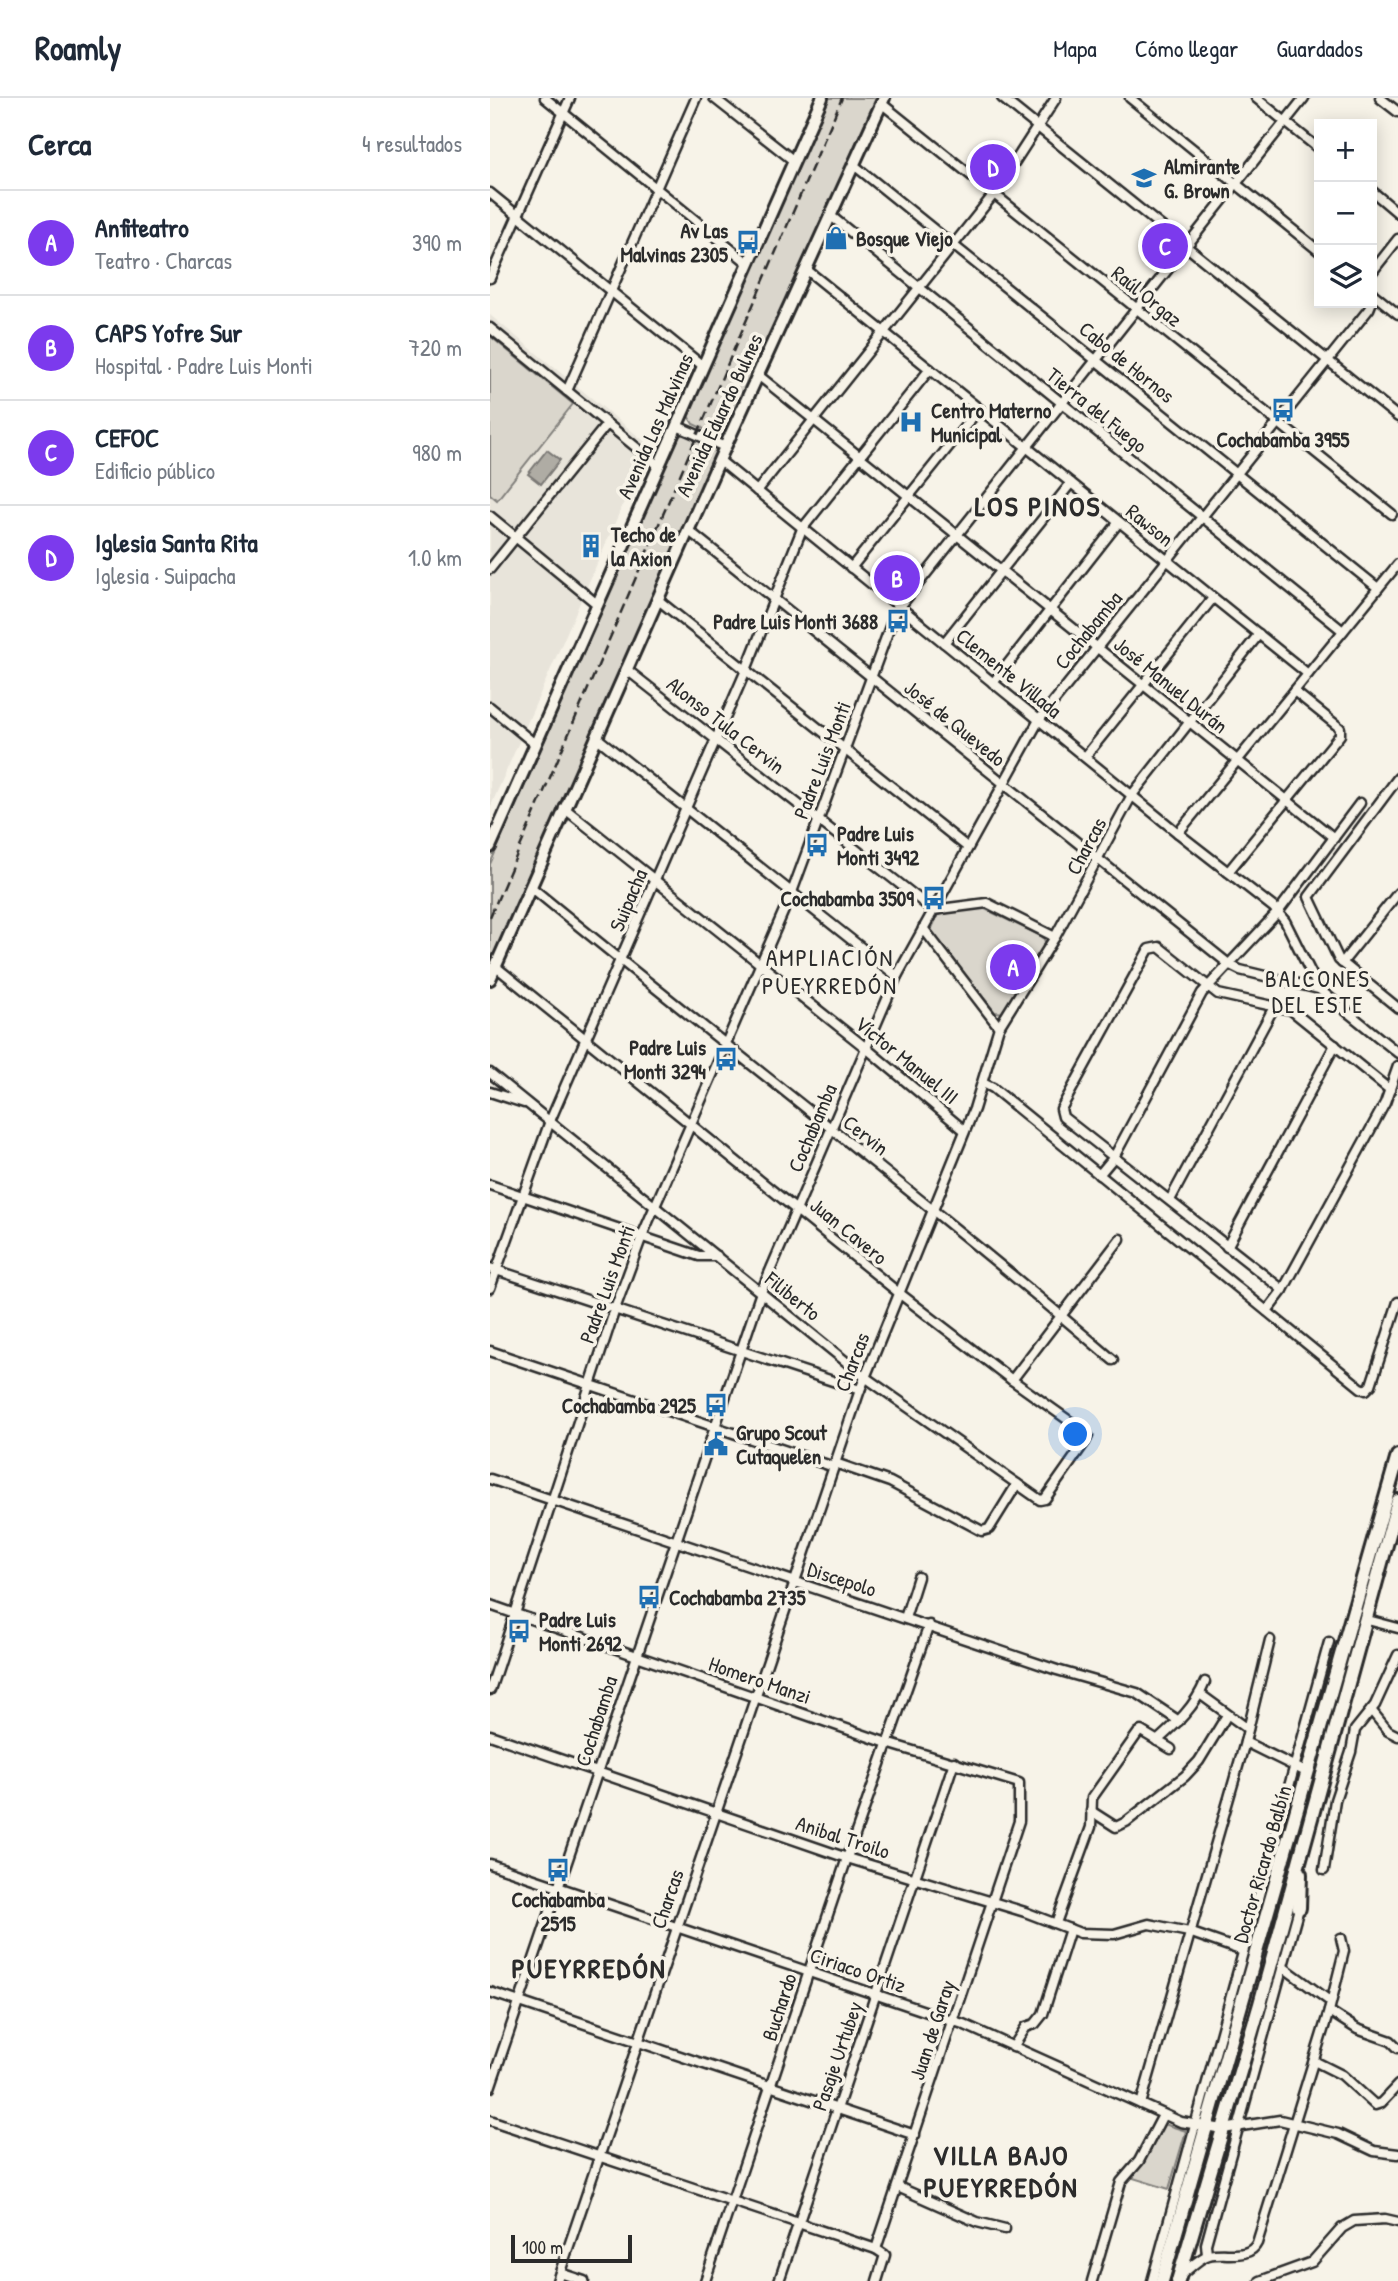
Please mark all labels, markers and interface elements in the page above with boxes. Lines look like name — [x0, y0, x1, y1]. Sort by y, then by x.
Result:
text: Roamly — [35, 26, 121, 70]
text: Mapa — [1053, 32, 1097, 64]
text: Cómo llegar — [1135, 32, 1238, 64]
text: Guardados — [1276, 32, 1363, 64]
map controls — [1314, 119, 1377, 308]
button: + — [1314, 119, 1377, 182]
text: Cerca — [28, 124, 91, 164]
text: 4 resultados — [362, 128, 462, 159]
pin: D — [970, 141, 1016, 193]
place label: Almirante G. Brown — [1164, 152, 1241, 205]
school or university icon: Almirante G. Brown — [1130, 164, 1158, 192]
button: − — [1314, 182, 1377, 245]
text: Anfiteatro — [95, 210, 189, 245]
place label: Av Las Malvinas 2305 — [620, 216, 728, 269]
pin: C — [1142, 220, 1188, 272]
shop icon: Bosque Viejo — [822, 224, 850, 252]
place label: Bosque Viejo — [856, 224, 953, 254]
text: A — [45, 227, 57, 258]
text: 390 m — [412, 227, 462, 258]
bus stop icon: Av Las Malvinas 2305 — [734, 228, 762, 256]
text: Teatro · Charcas — [95, 245, 232, 276]
button: layers — [1314, 245, 1377, 308]
street label: Raúl Orgaz — [1106, 259, 1188, 333]
street label: Cabo de Hornos — [1073, 314, 1181, 410]
text: CAPS Yofre Sur — [95, 315, 242, 350]
street label: Avenida Eduardo Bulnes — [669, 329, 769, 501]
text: B — [45, 332, 57, 363]
text: 720 m — [409, 332, 462, 363]
street label: Avenida Las Malvinas — [610, 349, 700, 503]
text: Hospital · Padre Luis Monti — [95, 350, 313, 381]
street label: Tierra del Fuego — [1041, 360, 1153, 460]
place label: Centro Materno Municipal — [931, 396, 1052, 450]
bus stop icon: Cochabamba 3955 — [1269, 396, 1297, 424]
hospital icon: Centro Materno Municipal — [897, 408, 925, 436]
text: CEFOC — [95, 420, 159, 455]
place label: Cochabamba 3955 — [1217, 425, 1350, 454]
text: C — [45, 437, 57, 468]
text: 980 m — [412, 437, 462, 468]
text: Edificio público — [95, 455, 215, 486]
district label: LOS PINOS — [975, 487, 1101, 525]
street label: Rawson — [1120, 497, 1180, 553]
place label: Techo de la Axion — [610, 520, 677, 573]
text: Iglesia Santa Rita — [95, 525, 258, 560]
building icon: Techo de la Axion — [577, 532, 605, 560]
text: D — [46, 542, 56, 573]
text: 1.0 km — [408, 542, 462, 573]
pin: B — [874, 552, 920, 604]
text: Iglesia · Suipacha — [95, 560, 235, 591]
street label: Cochabamba — [1047, 585, 1129, 675]
place label: Padre Luis Monti 3688 — [713, 607, 878, 636]
bus stop icon: Padre Luis Monti 3688 — [884, 607, 912, 635]
street label: Clemente Villada — [950, 621, 1068, 725]
street label: José Manuel Durán — [1108, 630, 1234, 740]
street label: Alonso Tula Cervin — [661, 670, 791, 780]
street label: José de Quevedo — [898, 673, 1012, 773]
street label: Padre Luis Monti — [786, 697, 858, 823]
street label: Charcas — [1059, 812, 1113, 880]
place label: Padre Luis Monti 3492 — [837, 819, 919, 872]
bus stop icon: Padre Luis Monti 3492 — [803, 831, 831, 859]
street label: Suipacha — [602, 864, 654, 936]
place label: Cochabamba 3509 — [781, 884, 914, 913]
bus stop icon: Cochabamba 3509 — [920, 884, 948, 912]
district label: AMPLIACIÓN PUEYRREDÓN — [762, 941, 898, 1001]
pin: A — [990, 941, 1036, 993]
district label: BALCONES DEL ESTE — [1265, 963, 1371, 1020]
street label: Víctor Manuel III — [849, 1009, 965, 1111]
place label: Padre Luis Monti 3294 — [624, 1033, 706, 1086]
bus stop icon: Padre Luis Monti 3294 — [712, 1045, 740, 1073]
street label: Cochabamba — [780, 1079, 844, 1177]
street label: Cervin — [837, 1108, 895, 1162]
street label: Juan Cavero — [804, 1191, 894, 1271]
street label: Padre Luis Monti — [572, 1221, 642, 1347]
street label: Filiberto — [758, 1264, 827, 1327]
street label: Charcas — [828, 1328, 876, 1396]
place label: Cochabamba 2925 — [562, 1391, 696, 1420]
bus stop icon: Cochabamba 2925 — [702, 1391, 730, 1419]
your location — [1058, 1417, 1092, 1451]
place label: Grupo Scout Cutaquelen — [736, 1418, 827, 1472]
public building icon: Grupo Scout Cutaquelen — [702, 1430, 730, 1458]
street label: Discepolo — [804, 1554, 880, 1604]
bus stop icon: Cochabamba 2735 — [635, 1583, 663, 1611]
place label: Cochabamba 2735 — [669, 1583, 806, 1612]
place label: Padre Luis Monti 2692 — [539, 1605, 622, 1658]
bus stop icon: Padre Luis Monti 2692 — [505, 1617, 533, 1645]
street label: Homero Manzi — [705, 1649, 815, 1711]
street label: Cochabamba — [568, 1672, 624, 1770]
street label: Doctor Ricardo Balbín — [1226, 1782, 1298, 1946]
street label: Anibal Troilo — [792, 1808, 894, 1866]
bus stop icon: Cochabamba 2515 — [544, 1856, 572, 1884]
street label: Charcas — [643, 1865, 691, 1933]
place label: Cochabamba 2515 — [511, 1885, 605, 1938]
street label: Ciriaco Ortiz — [806, 1940, 910, 2000]
district label: PUEYRREDÓN — [511, 1949, 667, 1987]
street label: Buchardo — [755, 1970, 803, 2044]
street label: Juan de Garay — [902, 1976, 962, 2084]
street label: Pasaje Urtubey — [805, 1997, 869, 2115]
district label: VILLA BAJO PUEYRREDÓN — [923, 2136, 1079, 2206]
scale bar — [511, 2232, 632, 2264]
text: 100 m — [522, 2234, 563, 2260]

